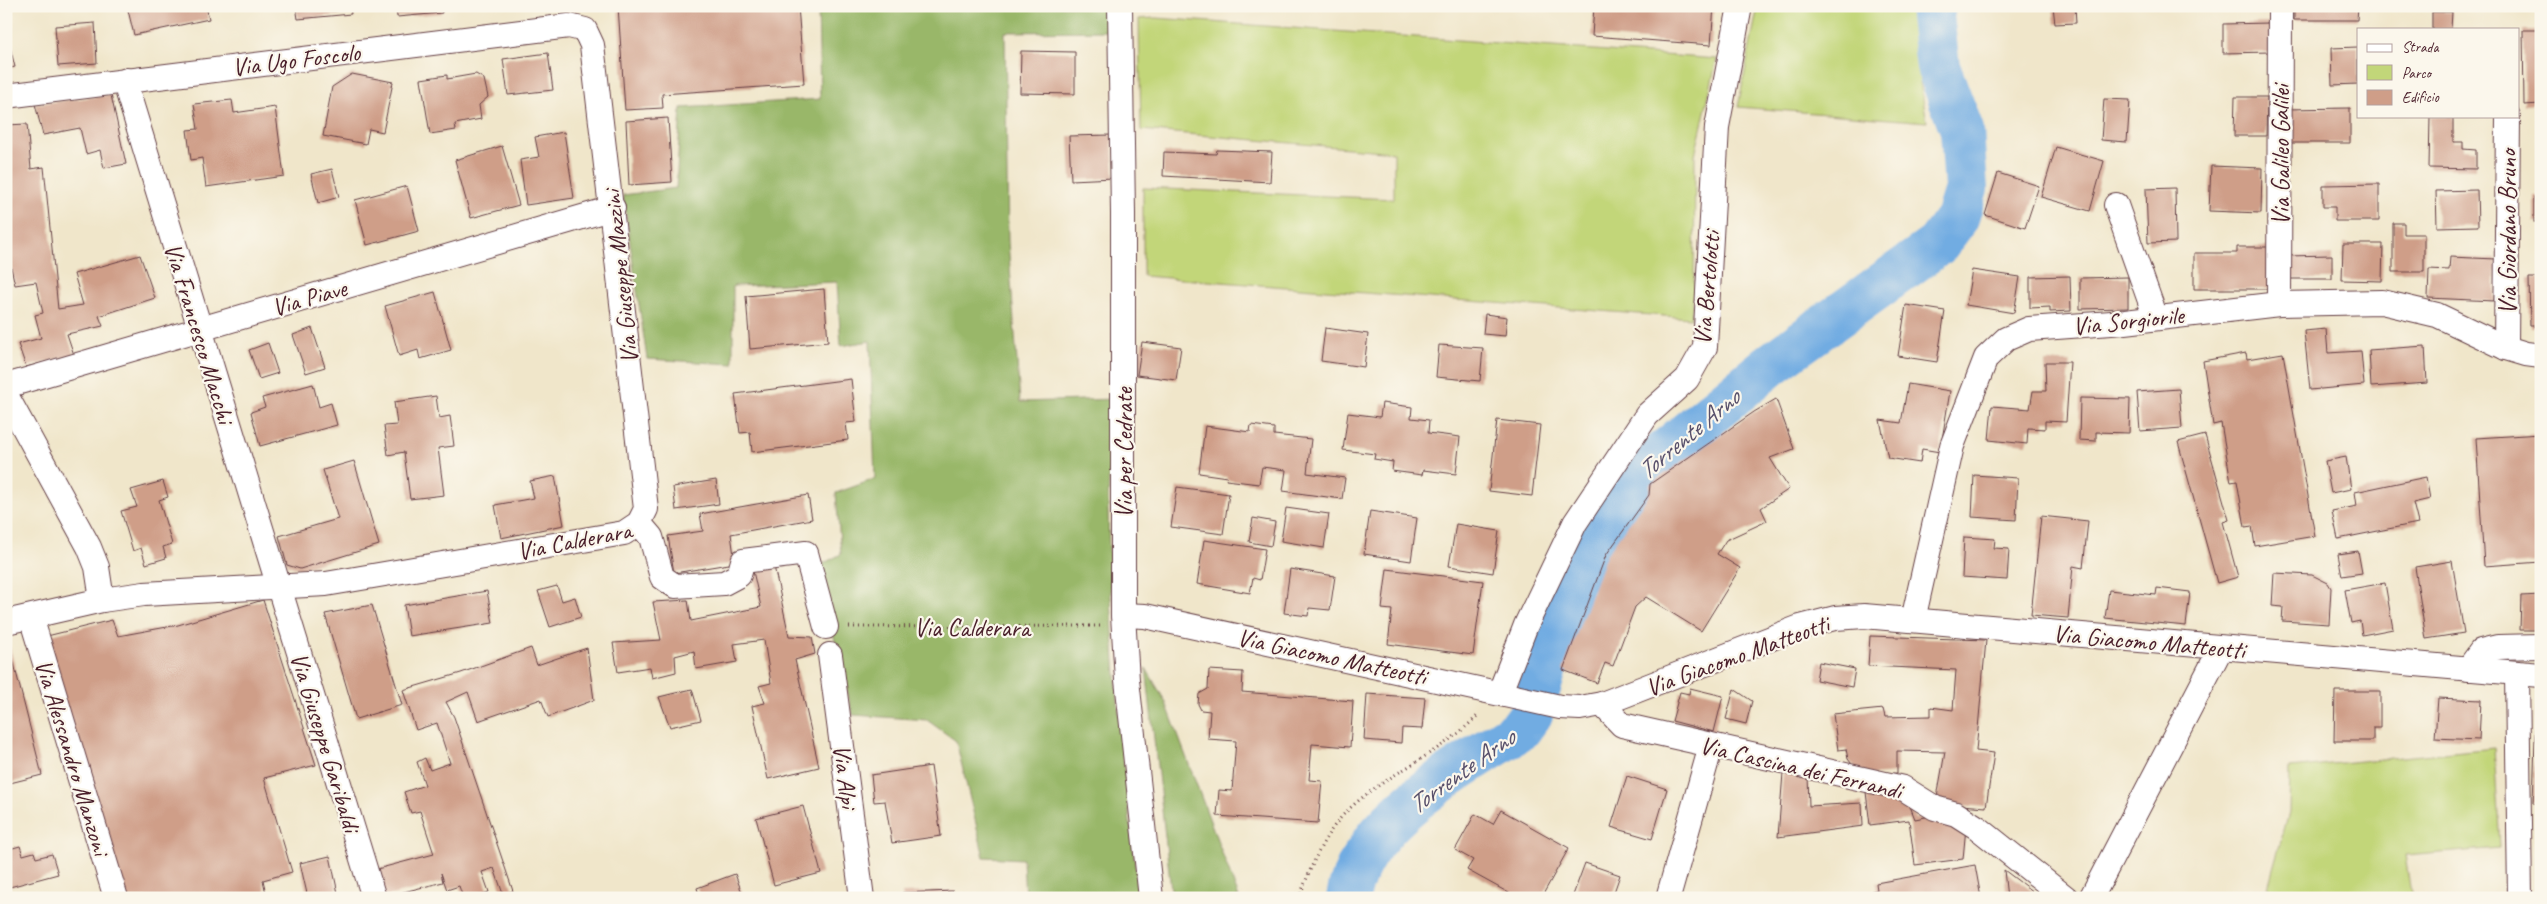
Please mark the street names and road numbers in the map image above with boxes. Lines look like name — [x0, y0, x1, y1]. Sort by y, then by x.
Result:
street label: Via Ugo Foscolo — [230, 36, 363, 84]
street label: Via Galileo Galilei — [2265, 81, 2297, 225]
street label: Via Giordano Bruno — [2492, 146, 2524, 315]
street label: Via Giuseppe Mazzini — [596, 185, 646, 365]
street label: Via Bertolotti — [1686, 226, 1728, 346]
street label: Via Francesco Macchi — [156, 239, 243, 431]
street label: Via Piave — [268, 272, 352, 324]
street label: Via Sorgiorile — [2071, 299, 2187, 343]
street label: Via per Cedrate — [1108, 386, 1140, 518]
street label: Via Calderara — [514, 514, 637, 568]
street label: Via Giacomo Matteotti — [1641, 607, 1836, 704]
street label: Via Calderara — [914, 612, 1033, 644]
street label: Via Giacomo Matteotti — [2052, 618, 2250, 667]
street label: Via Giacomo Matteotti — [1234, 621, 1433, 693]
street label: Via Giuseppe Garibaldi — [283, 649, 368, 839]
street label: Via Alessandro Manzoni — [27, 656, 118, 862]
street label: Via Cascina dei Ferrandi — [1697, 729, 1908, 808]
street label: Via Alpi — [825, 742, 865, 813]

